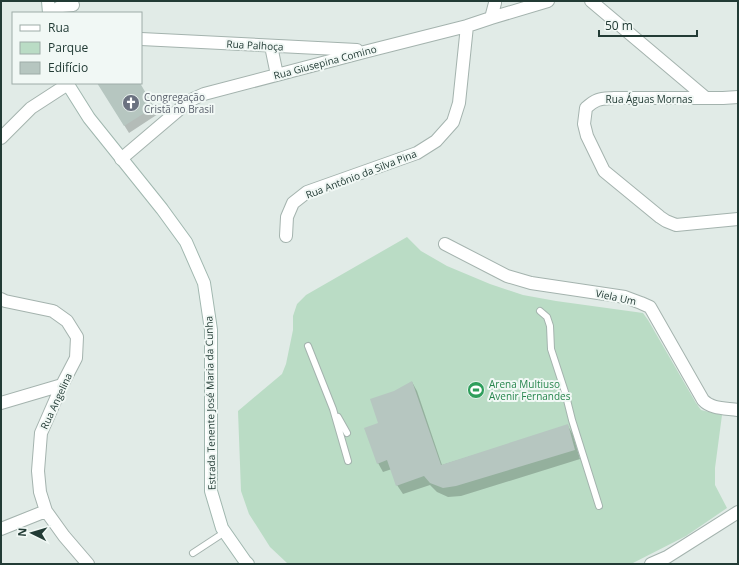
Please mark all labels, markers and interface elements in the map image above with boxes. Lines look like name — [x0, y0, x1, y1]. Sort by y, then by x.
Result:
legend — [12, 12, 142, 84]
scale bar — [599, 12, 697, 38]
text: 50 m — [605, 17, 633, 34]
text: Rua — [48, 19, 69, 36]
street label: Rua Palhoça — [226, 37, 284, 53]
text: Parque — [48, 39, 88, 56]
street label: Rua Giusepina Comino — [272, 42, 378, 82]
text: Edifício — [48, 59, 88, 76]
place label: Congregação Cristã no Brasil — [144, 90, 214, 116]
street label: Rua Águas Mornas — [606, 92, 693, 106]
church icon: Congregação Cristã no Brasil — [121, 93, 141, 113]
street label: Rua Antônio da Silva Pina — [303, 146, 419, 202]
street label: Viela Um — [594, 286, 638, 308]
street label: Estrada Tenente José Maria da Cunha — [201, 316, 219, 490]
street label: Rua Angelina — [37, 371, 75, 431]
place label: Arena Multiuso Avenir Fernandes — [489, 377, 571, 403]
sports icon: Arena Multiuso Avenir Fernandes — [466, 380, 486, 400]
north arrow — [12, 513, 52, 553]
text: N — [14, 527, 29, 537]

